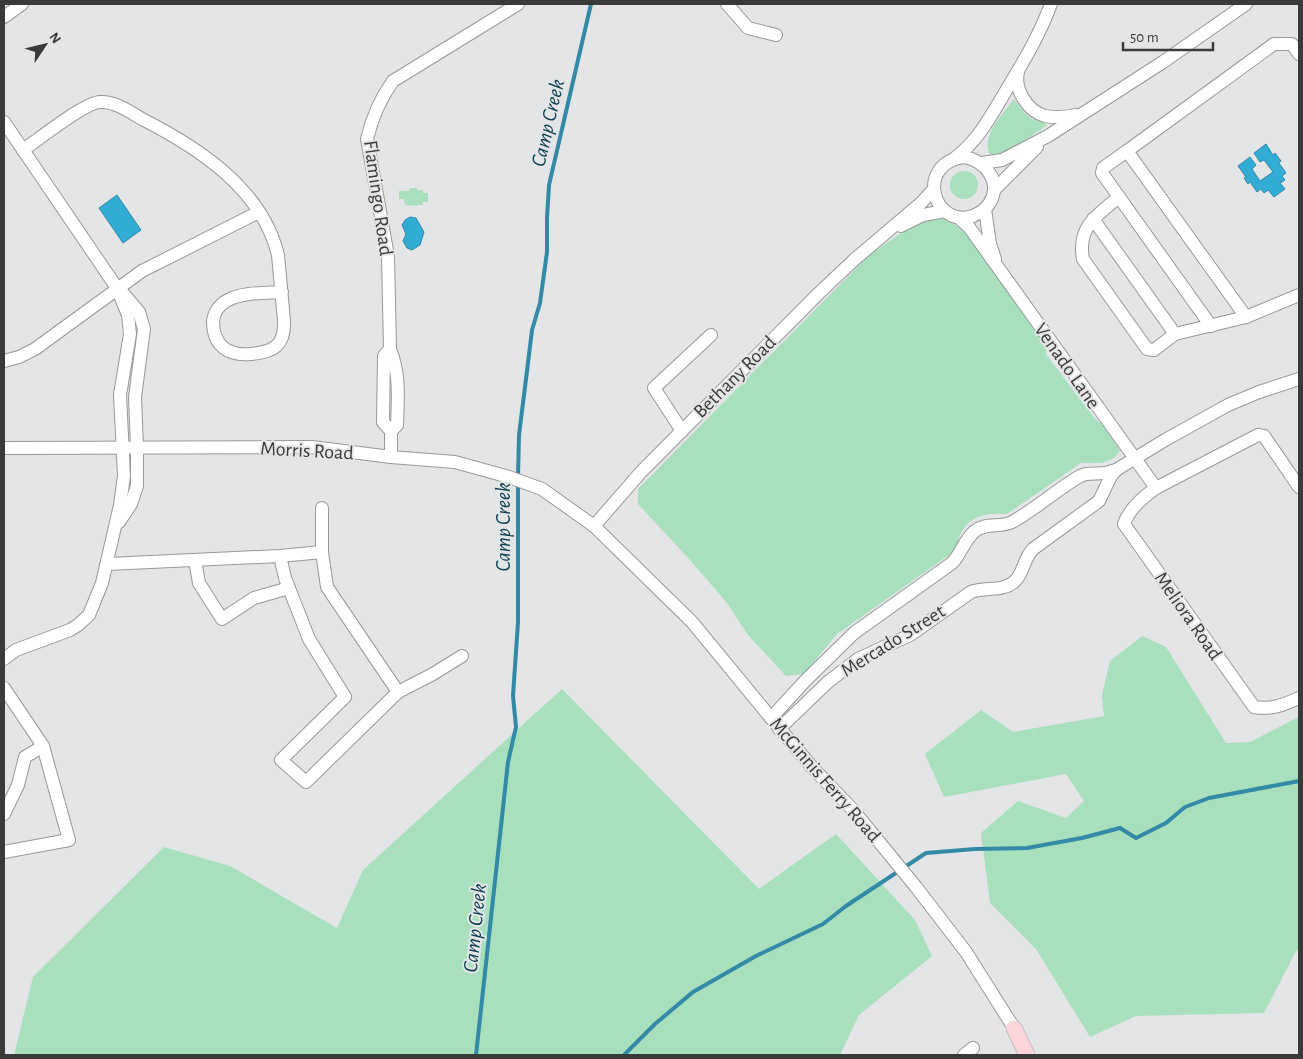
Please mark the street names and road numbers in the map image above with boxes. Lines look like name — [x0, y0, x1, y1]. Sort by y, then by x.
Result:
street label: Flamingo Road — [360, 139, 396, 257]
street label: Venado Lane — [1030, 319, 1104, 413]
street label: Bethany Road — [690, 332, 780, 422]
street label: Morris Road — [260, 439, 354, 463]
street label: Meliora Road — [1150, 568, 1226, 664]
street label: Mercado Street — [838, 601, 949, 681]
street label: McGinnis Ferry Road — [766, 714, 884, 846]

